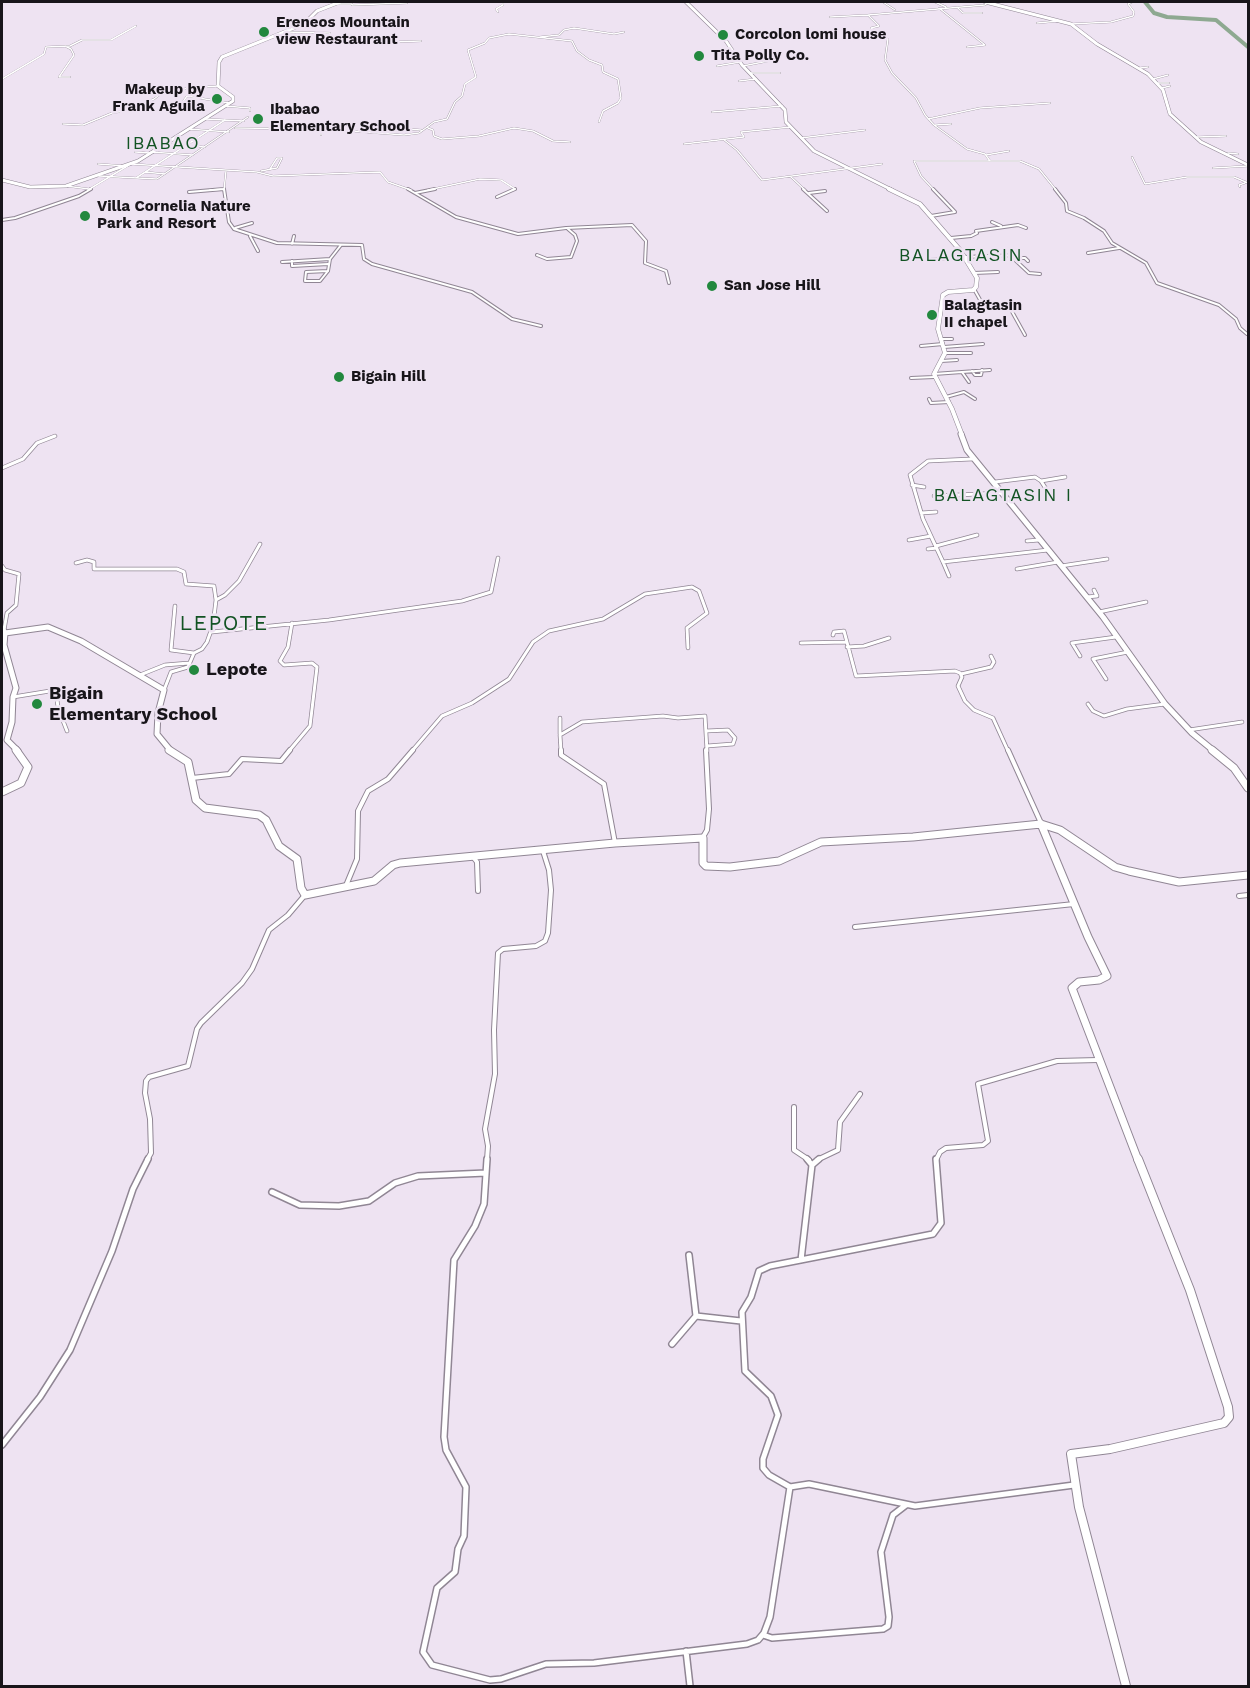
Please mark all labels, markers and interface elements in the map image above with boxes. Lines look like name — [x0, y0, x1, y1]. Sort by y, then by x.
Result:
place label: Ereneos Mountain view Restaurant — [276, 14, 410, 49]
marker: Ereneos Mountain view Restaurant — [257, 25, 271, 39]
place label: Corcolon lomi house — [735, 26, 886, 44]
marker: Corcolon lomi house — [716, 28, 730, 42]
place label: Tita Polly Co. — [711, 47, 809, 65]
marker: Tita Polly Co. — [692, 49, 706, 63]
place label: Makeup by Frank Aguila — [112, 81, 205, 116]
marker: Makeup by Frank Aguila — [210, 92, 224, 106]
place label: Ibabao Elementary School — [270, 101, 410, 136]
marker: Ibabao Elementary School — [251, 112, 265, 126]
district label: IBABAO — [126, 133, 200, 155]
place label: Villa Cornelia Nature Park and Resort — [97, 198, 251, 233]
marker: Villa Cornelia Nature Park and Resort — [78, 209, 92, 223]
district label: BALAGTASIN — [899, 245, 1023, 267]
place label: San Jose Hill — [724, 277, 820, 295]
marker: San Jose Hill — [705, 279, 719, 293]
place label: Balagtasin II chapel — [944, 297, 1022, 332]
marker: Balagtasin II chapel — [925, 308, 939, 322]
place label: Bigain Hill — [351, 368, 426, 386]
marker: Bigain Hill — [332, 370, 346, 384]
district label: BALAGTASIN I — [933, 485, 1073, 507]
district label: LEPOTE — [179, 611, 269, 637]
place label: Lepote — [206, 659, 267, 681]
marker: Lepote — [187, 663, 201, 677]
place label: Bigain Elementary School — [49, 683, 217, 726]
marker: Bigain Elementary School — [30, 697, 44, 711]

